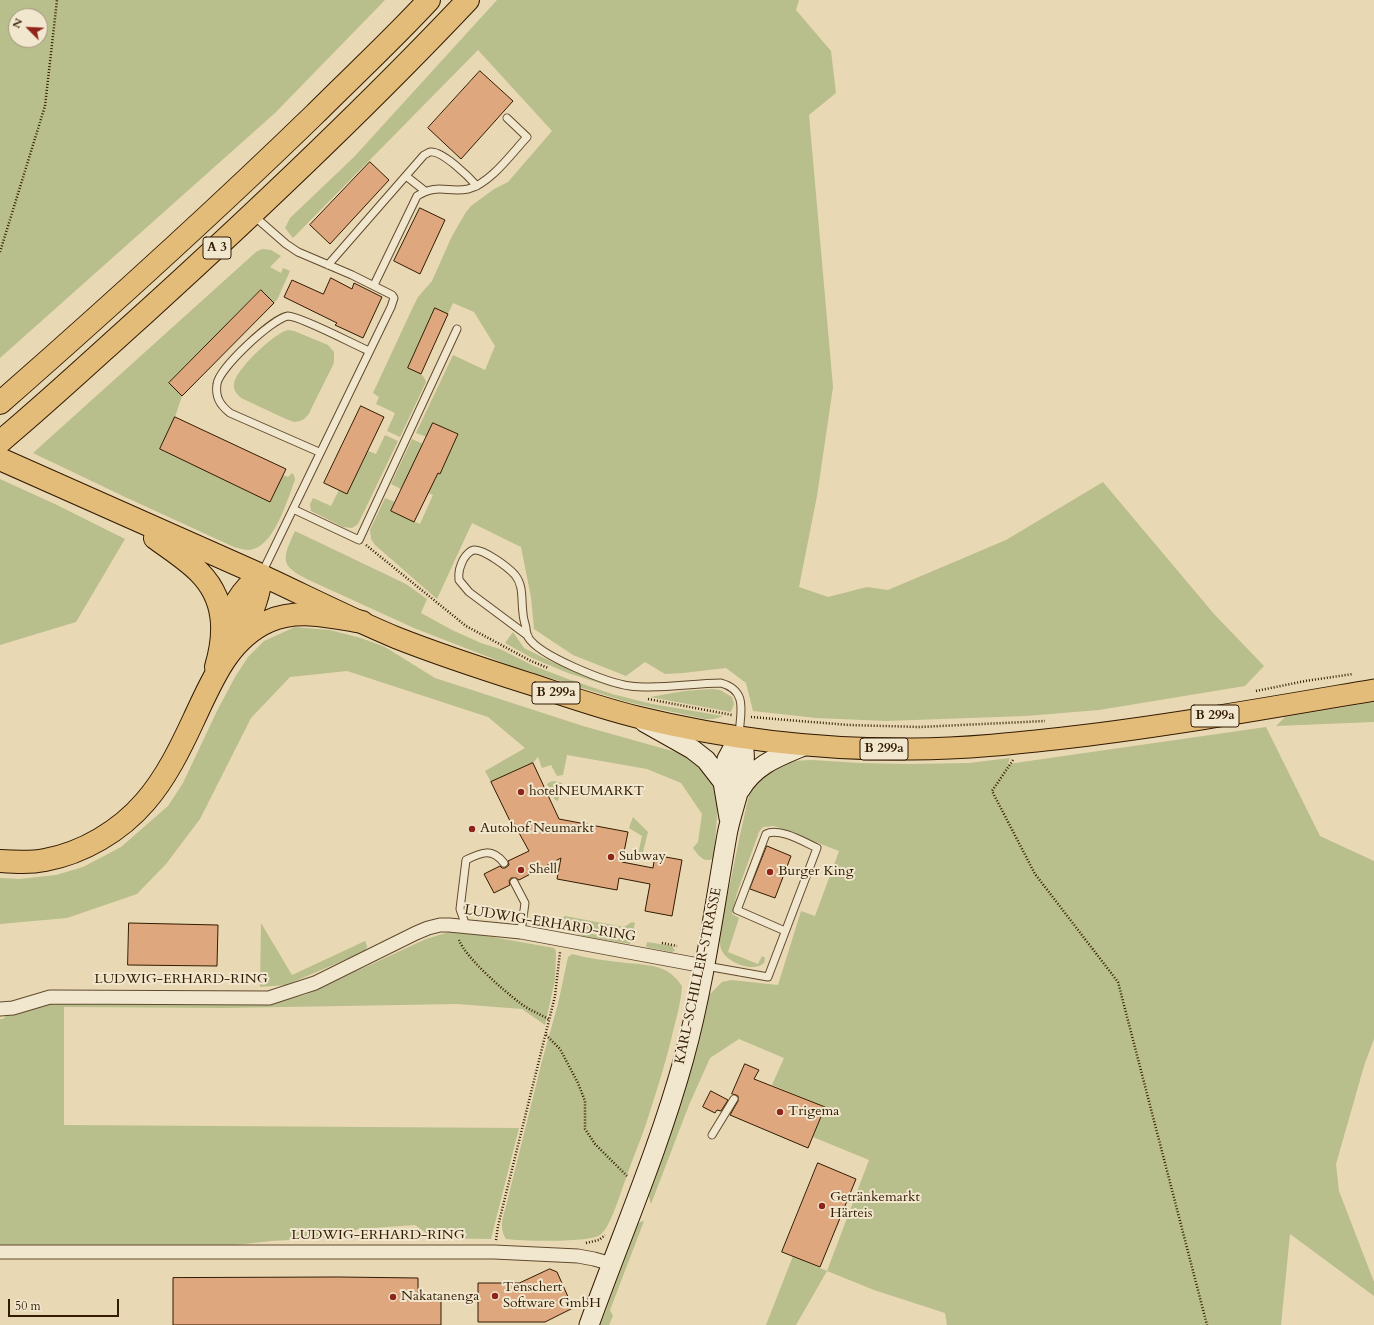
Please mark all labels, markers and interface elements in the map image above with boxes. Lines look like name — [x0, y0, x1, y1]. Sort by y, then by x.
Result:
north arrow — [8, 8, 48, 48]
text: N — [9, 16, 26, 31]
road number: A 3 — [203, 237, 231, 259]
road number: B 299a — [532, 682, 580, 704]
road number: B 299a — [1191, 705, 1239, 727]
road number: B 299a — [860, 738, 908, 760]
place label: hotelNEUMARKT — [529, 784, 644, 800]
marker: hotelNEUMARKT — [516, 787, 526, 797]
place label: Autohof Neumarkt — [480, 821, 594, 837]
marker: Autohof Neumarkt — [467, 824, 477, 834]
place label: Subway — [619, 849, 666, 865]
marker: Subway — [606, 852, 616, 862]
place label: Shell — [529, 862, 557, 878]
place label: Burger King — [778, 864, 854, 880]
marker: Shell — [516, 865, 526, 875]
marker: Burger King — [765, 867, 775, 877]
street label: KARL-SCHILLER-STRASSE — [672, 886, 726, 1066]
street label: LUDWIG-ERHARD-RING — [463, 902, 637, 946]
street label: LUDWIG-ERHARD-RING — [94, 972, 268, 988]
place label: Trigema — [788, 1104, 839, 1120]
marker: Trigema — [775, 1107, 785, 1117]
place label: Getränkemarkt Härteis — [830, 1190, 920, 1222]
marker: Getränkemarkt Härteis — [817, 1201, 827, 1211]
street label: LUDWIG-ERHARD-RING — [291, 1228, 465, 1244]
place label: Tenschert Software GmbH — [503, 1280, 601, 1312]
place label: Nakatanenga — [401, 1289, 479, 1305]
scale bar — [10, 1291, 121, 1317]
marker: Tenschert Software GmbH — [490, 1291, 500, 1301]
marker: Nakatanenga — [388, 1292, 398, 1302]
text: 50 m — [15, 1298, 41, 1314]

